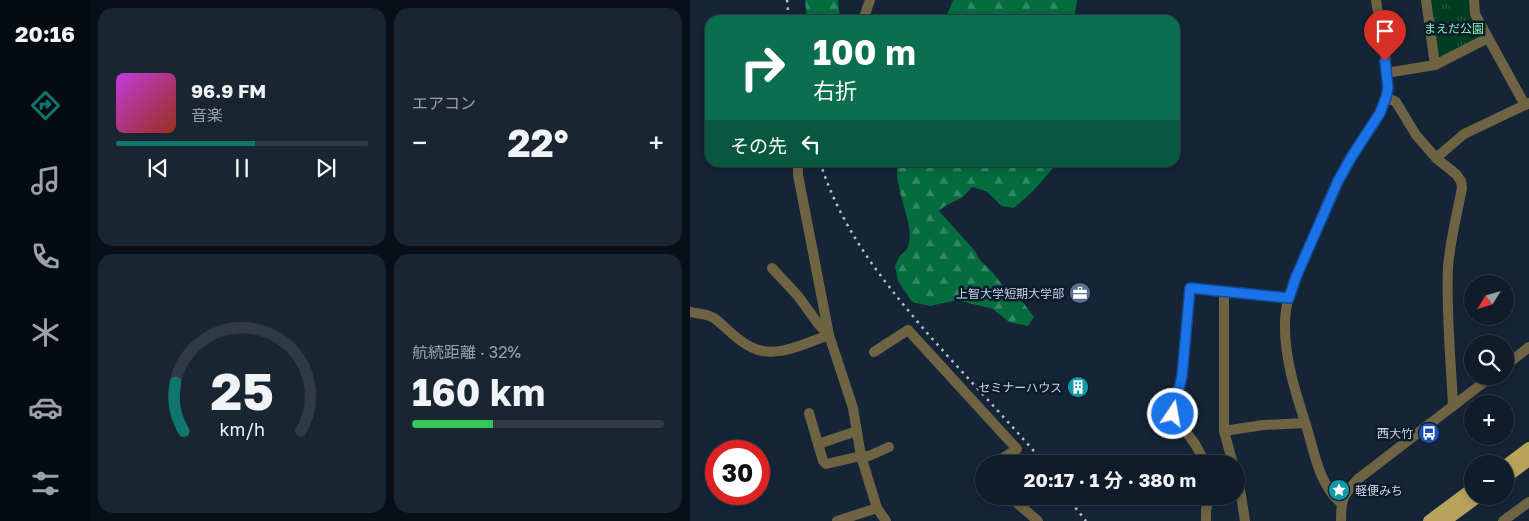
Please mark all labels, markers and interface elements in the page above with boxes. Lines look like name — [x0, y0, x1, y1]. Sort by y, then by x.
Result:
pin — [1364, 10, 1406, 61]
icon: arrive — [1371, 17, 1399, 45]
text: 20:16 — [15, 20, 75, 47]
park label: まえだ公園 — [1424, 21, 1484, 36]
text: 100 m — [813, 31, 916, 73]
icon: right — [730, 35, 795, 100]
text: 右折 — [813, 77, 857, 104]
text: 96.9 FM — [191, 79, 266, 102]
icon: directions — [28, 88, 63, 123]
text: エアコン — [412, 93, 476, 113]
text: 音楽 — [191, 105, 223, 125]
text: 22° — [507, 120, 569, 165]
text: − — [412, 126, 427, 159]
text: + — [649, 126, 664, 159]
icon: left — [797, 130, 825, 158]
text: その先 — [730, 134, 787, 157]
icon: previous — [144, 154, 172, 182]
icon: pause — [228, 154, 256, 182]
icon: next — [312, 154, 340, 182]
icon: music — [28, 163, 63, 198]
icon: phone — [28, 239, 63, 274]
north arrow — [1464, 275, 1514, 325]
map controls — [1464, 275, 1514, 505]
office icon: 上智大学短期大学部 — [1068, 281, 1092, 305]
place label: 上智大学短期大学部 — [956, 286, 1064, 301]
icon: climate — [28, 315, 63, 350]
button: search — [1464, 335, 1514, 385]
text: 航続距離 · 32% — [412, 342, 521, 362]
text: 25 — [210, 359, 274, 421]
text: 160 km — [412, 369, 545, 414]
building icon: セミナーハウス — [1066, 375, 1090, 399]
place label: セミナーハウス — [978, 380, 1062, 395]
position arrow — [1146, 387, 1198, 439]
icon: car — [28, 390, 63, 425]
button: + — [1464, 395, 1514, 445]
text: km/h — [219, 418, 265, 440]
bus stop icon: 西大竹 — [1417, 421, 1441, 445]
place label: 西大竹 — [1377, 426, 1413, 441]
speed limit sign: 30 — [705, 440, 770, 505]
button: − — [1464, 455, 1514, 505]
icon: filters — [28, 466, 63, 501]
text: 20:17 · 1 分 · 380 m — [1024, 468, 1196, 491]
place icon: 軽便みち — [1327, 478, 1351, 502]
place label: 軽便みち — [1355, 483, 1403, 498]

